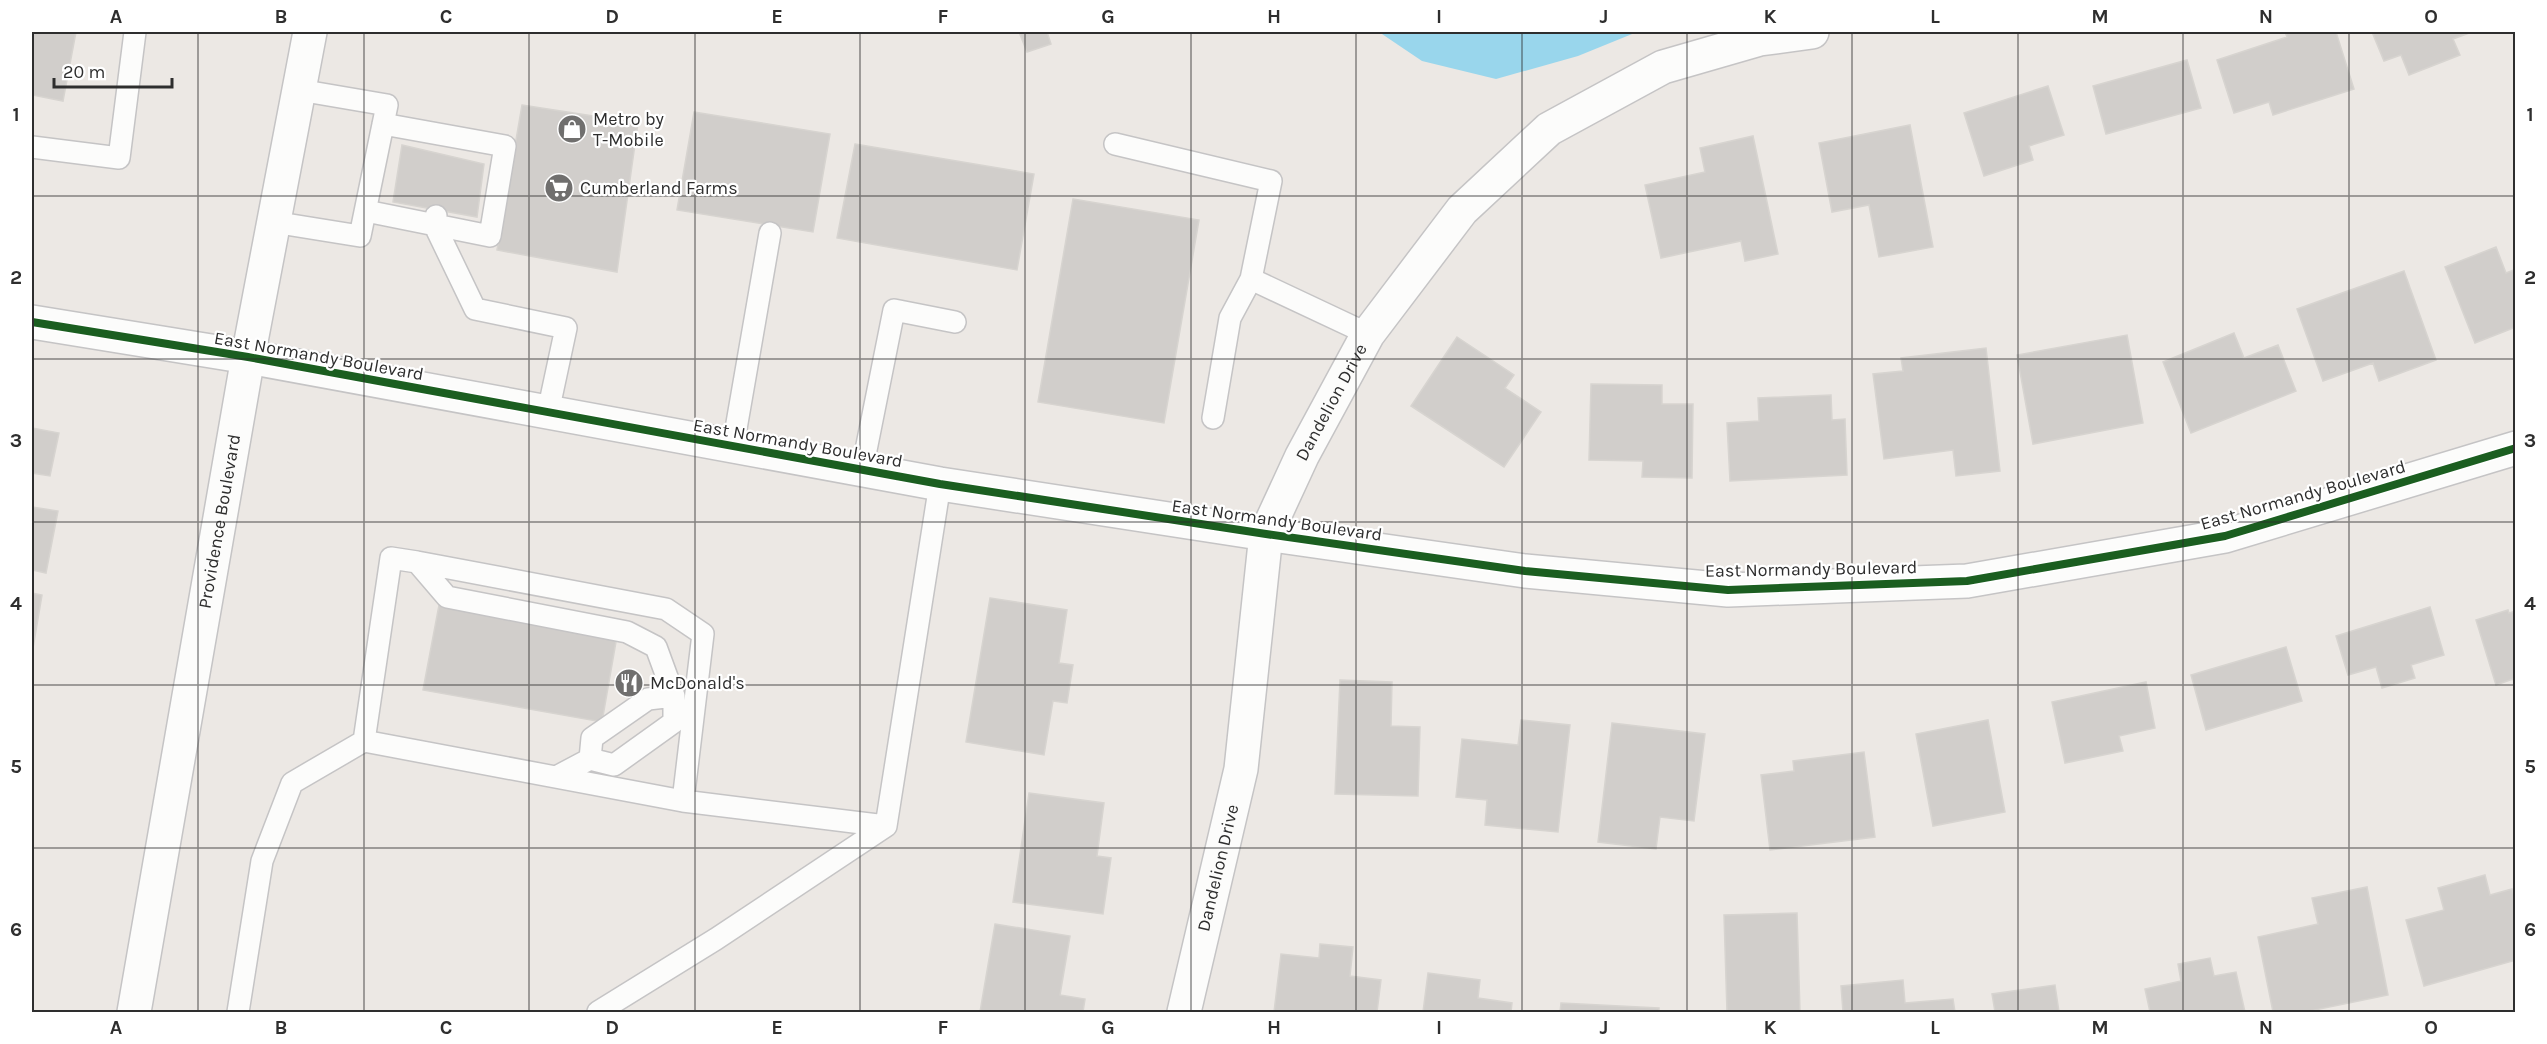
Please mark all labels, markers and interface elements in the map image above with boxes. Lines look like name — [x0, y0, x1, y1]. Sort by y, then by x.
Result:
text: A — [110, 5, 123, 28]
text: B — [275, 5, 287, 28]
text: C — [440, 5, 452, 28]
text: D — [605, 5, 619, 28]
text: E — [771, 5, 783, 28]
text: F — [938, 5, 949, 28]
text: G — [1101, 5, 1115, 28]
text: H — [1267, 5, 1281, 28]
text: I — [1436, 5, 1442, 28]
text: J — [1600, 5, 1608, 28]
text: K — [1763, 5, 1777, 28]
text: L — [1930, 5, 1940, 28]
text: M — [2091, 5, 2109, 28]
text: N — [2259, 5, 2273, 28]
text: O — [2424, 5, 2438, 28]
scale bar — [54, 51, 172, 89]
text: 20 m — [63, 61, 105, 83]
text: 1 — [12, 103, 20, 126]
text: 1 — [2526, 103, 2534, 126]
place label: Metro by T-Mobile — [593, 108, 665, 151]
shop icon: Metro by T-Mobile — [556, 113, 588, 145]
supermarket icon: Cumberland Farms — [543, 172, 575, 204]
place label: Cumberland Farms — [580, 177, 738, 199]
text: 2 — [10, 266, 22, 289]
text: 2 — [2524, 266, 2536, 289]
street label: East Normandy Boulevard — [212, 327, 426, 385]
street label: Dandelion Drive — [1290, 340, 1372, 465]
street label: East Normandy Boulevard — [691, 414, 905, 472]
text: 3 — [10, 429, 22, 452]
text: 3 — [2524, 429, 2536, 452]
street label: Providence Boulevard — [193, 432, 245, 610]
street label: East Normandy Boulevard — [2198, 455, 2408, 535]
street label: East Normandy Boulevard — [1170, 494, 1384, 546]
street label: East Normandy Boulevard — [1705, 556, 1917, 582]
text: 4 — [10, 592, 22, 615]
text: 4 — [2524, 592, 2536, 615]
restaurant icon: McDonald's — [613, 667, 645, 699]
place label: McDonald's — [650, 672, 745, 694]
text: 5 — [10, 755, 22, 778]
text: 5 — [2524, 755, 2536, 778]
street label: Dandelion Drive — [1192, 802, 1243, 934]
text: 6 — [10, 918, 22, 941]
text: 6 — [2524, 918, 2536, 941]
text: A — [110, 1016, 123, 1039]
text: B — [275, 1016, 287, 1039]
text: C — [440, 1016, 452, 1039]
text: D — [605, 1016, 619, 1039]
text: E — [771, 1016, 783, 1039]
text: F — [938, 1016, 949, 1039]
text: G — [1101, 1016, 1115, 1039]
text: H — [1267, 1016, 1281, 1039]
text: I — [1436, 1016, 1442, 1039]
text: J — [1600, 1016, 1608, 1039]
text: K — [1763, 1016, 1777, 1039]
text: L — [1930, 1016, 1940, 1039]
text: M — [2091, 1016, 2109, 1039]
text: N — [2259, 1016, 2273, 1039]
text: O — [2424, 1016, 2438, 1039]

